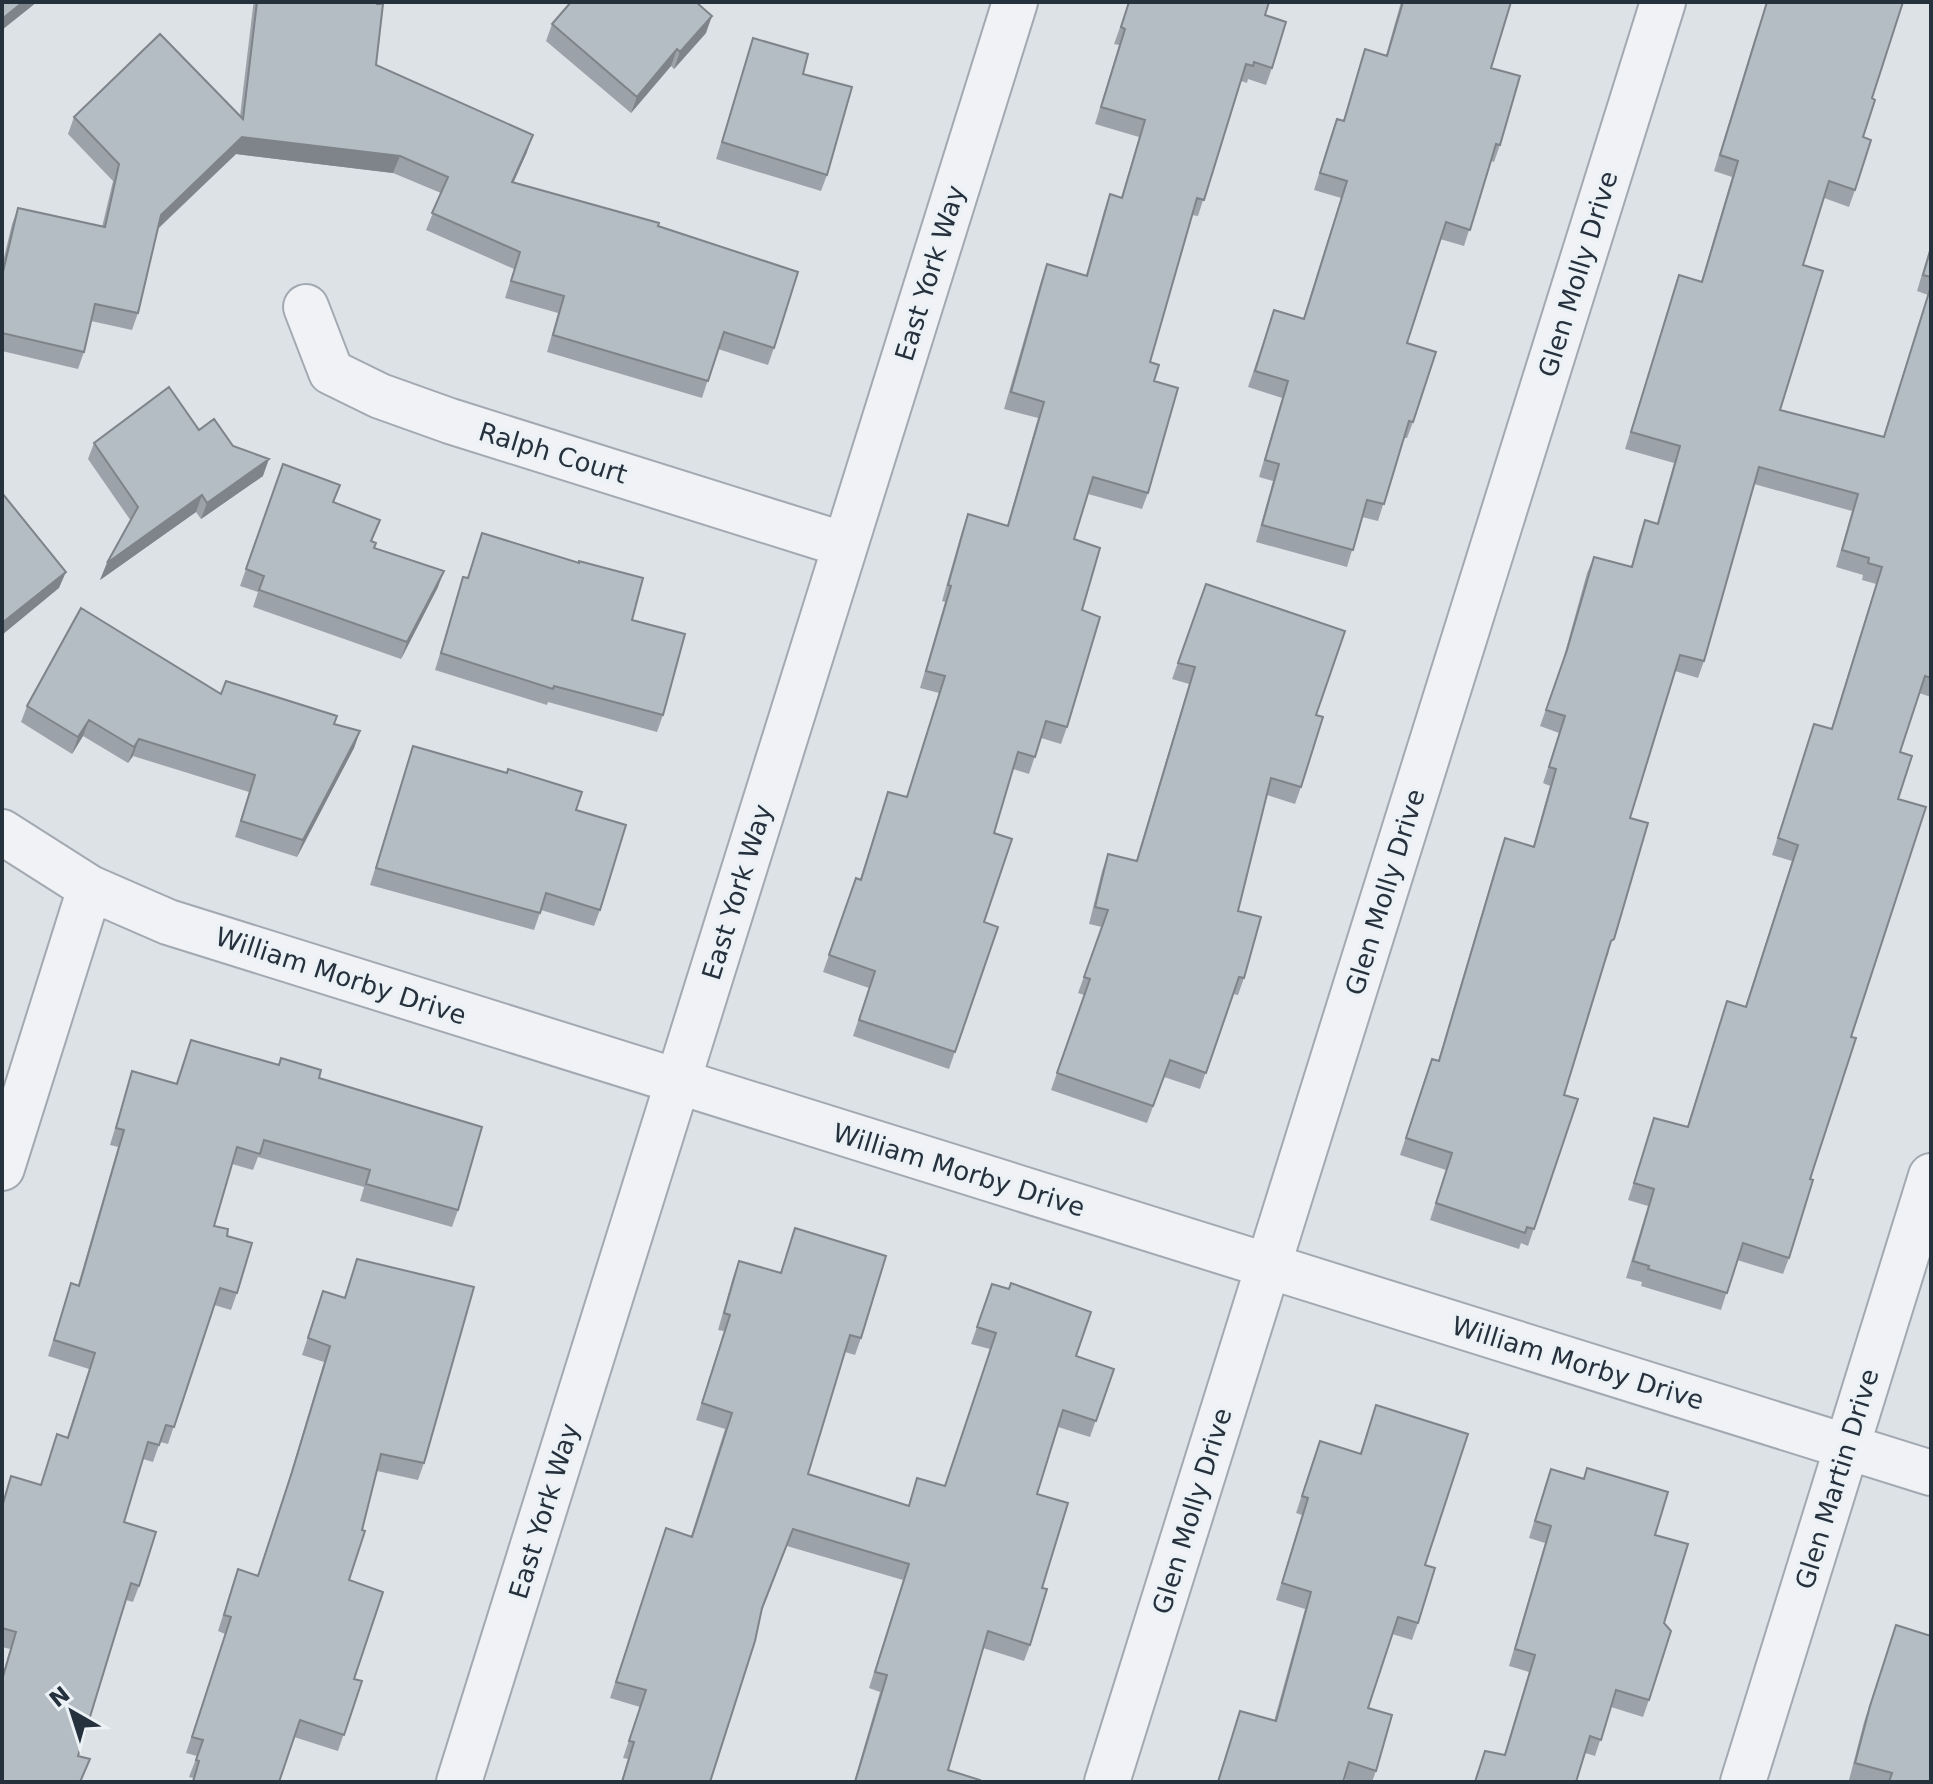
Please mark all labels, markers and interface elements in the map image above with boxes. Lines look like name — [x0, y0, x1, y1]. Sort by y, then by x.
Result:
street label: Glen Molly Drive — [1532, 167, 1624, 381]
street label: East York Way — [889, 182, 971, 364]
street label: Ralph Court — [475, 416, 631, 490]
street label: Glen Molly Drive — [1339, 785, 1431, 999]
street label: East York Way — [696, 801, 778, 983]
street label: William Morby Drive — [212, 921, 470, 1031]
street label: William Morby Drive — [829, 1117, 1089, 1223]
street label: William Morby Drive — [1448, 1310, 1708, 1416]
street label: Glen Martin Drive — [1789, 1365, 1885, 1593]
street label: Glen Molly Drive — [1146, 1404, 1238, 1618]
street label: East York Way — [503, 1420, 585, 1602]
north arrow — [32, 1672, 112, 1752]
text: N — [45, 1681, 75, 1712]

